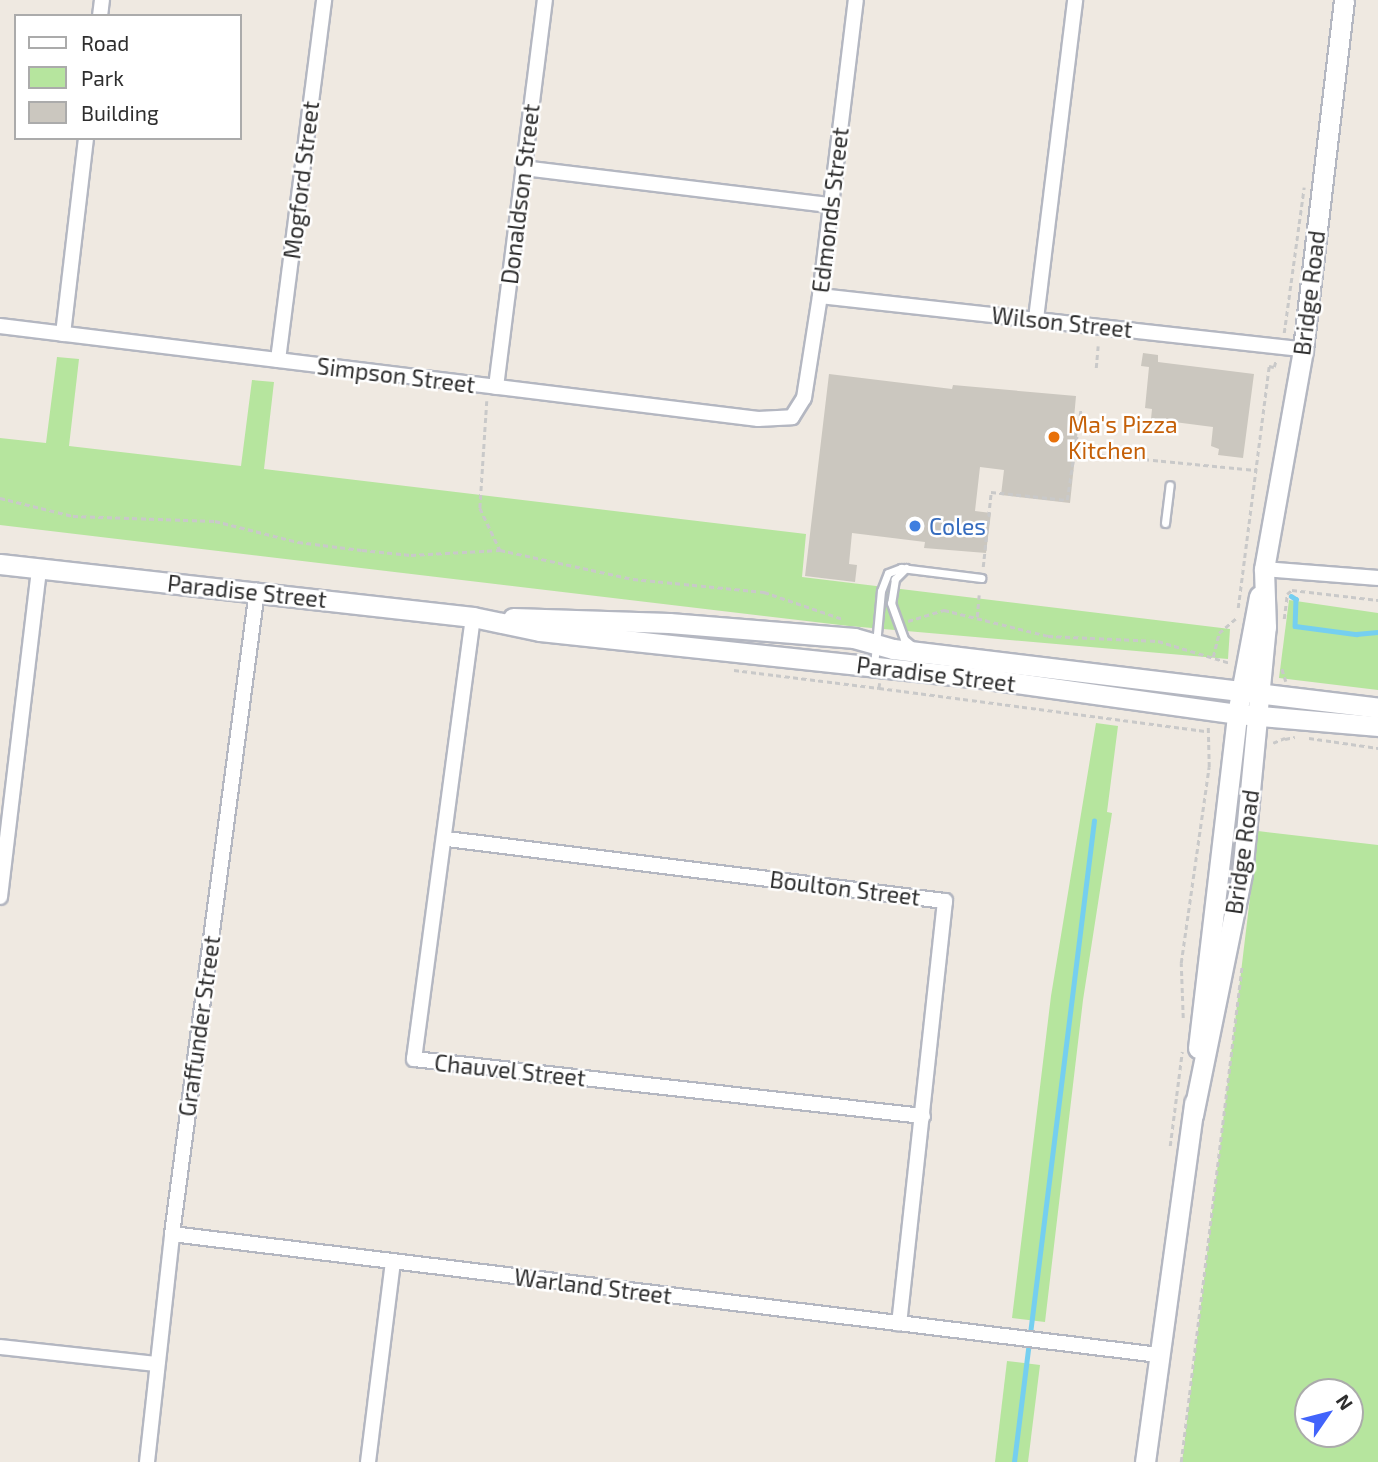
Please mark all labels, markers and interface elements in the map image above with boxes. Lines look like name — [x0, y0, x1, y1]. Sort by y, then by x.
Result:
legend — [14, 14, 242, 140]
text: Road — [81, 30, 129, 55]
text: Park — [81, 65, 124, 90]
street label: Mogford Street — [278, 99, 324, 261]
text: Building — [81, 100, 159, 125]
street label: Donaldson Street — [495, 102, 545, 286]
street label: Edmonds Street — [806, 126, 854, 294]
street label: Bridge Road — [1288, 229, 1330, 357]
street label: Wilson Street — [990, 301, 1134, 343]
street label: Simpson Street — [315, 352, 477, 398]
place label: Ma's Pizza Kitchen — [1068, 410, 1178, 464]
marker: Ma's Pizza Kitchen — [1046, 429, 1062, 445]
place label: Coles — [929, 512, 986, 540]
marker: Coles — [907, 518, 923, 534]
street label: Paradise Street — [166, 569, 328, 613]
street label: Paradise Street — [855, 651, 1017, 697]
street label: Bridge Road — [1220, 788, 1264, 916]
street label: Boulton Street — [768, 865, 922, 911]
street label: Graffunder Street — [173, 934, 225, 1118]
street label: Chauvel Street — [433, 1048, 587, 1092]
street label: Warland Street — [513, 1263, 673, 1309]
north arrow — [1294, 1378, 1364, 1448]
text: N — [1332, 1390, 1358, 1414]

